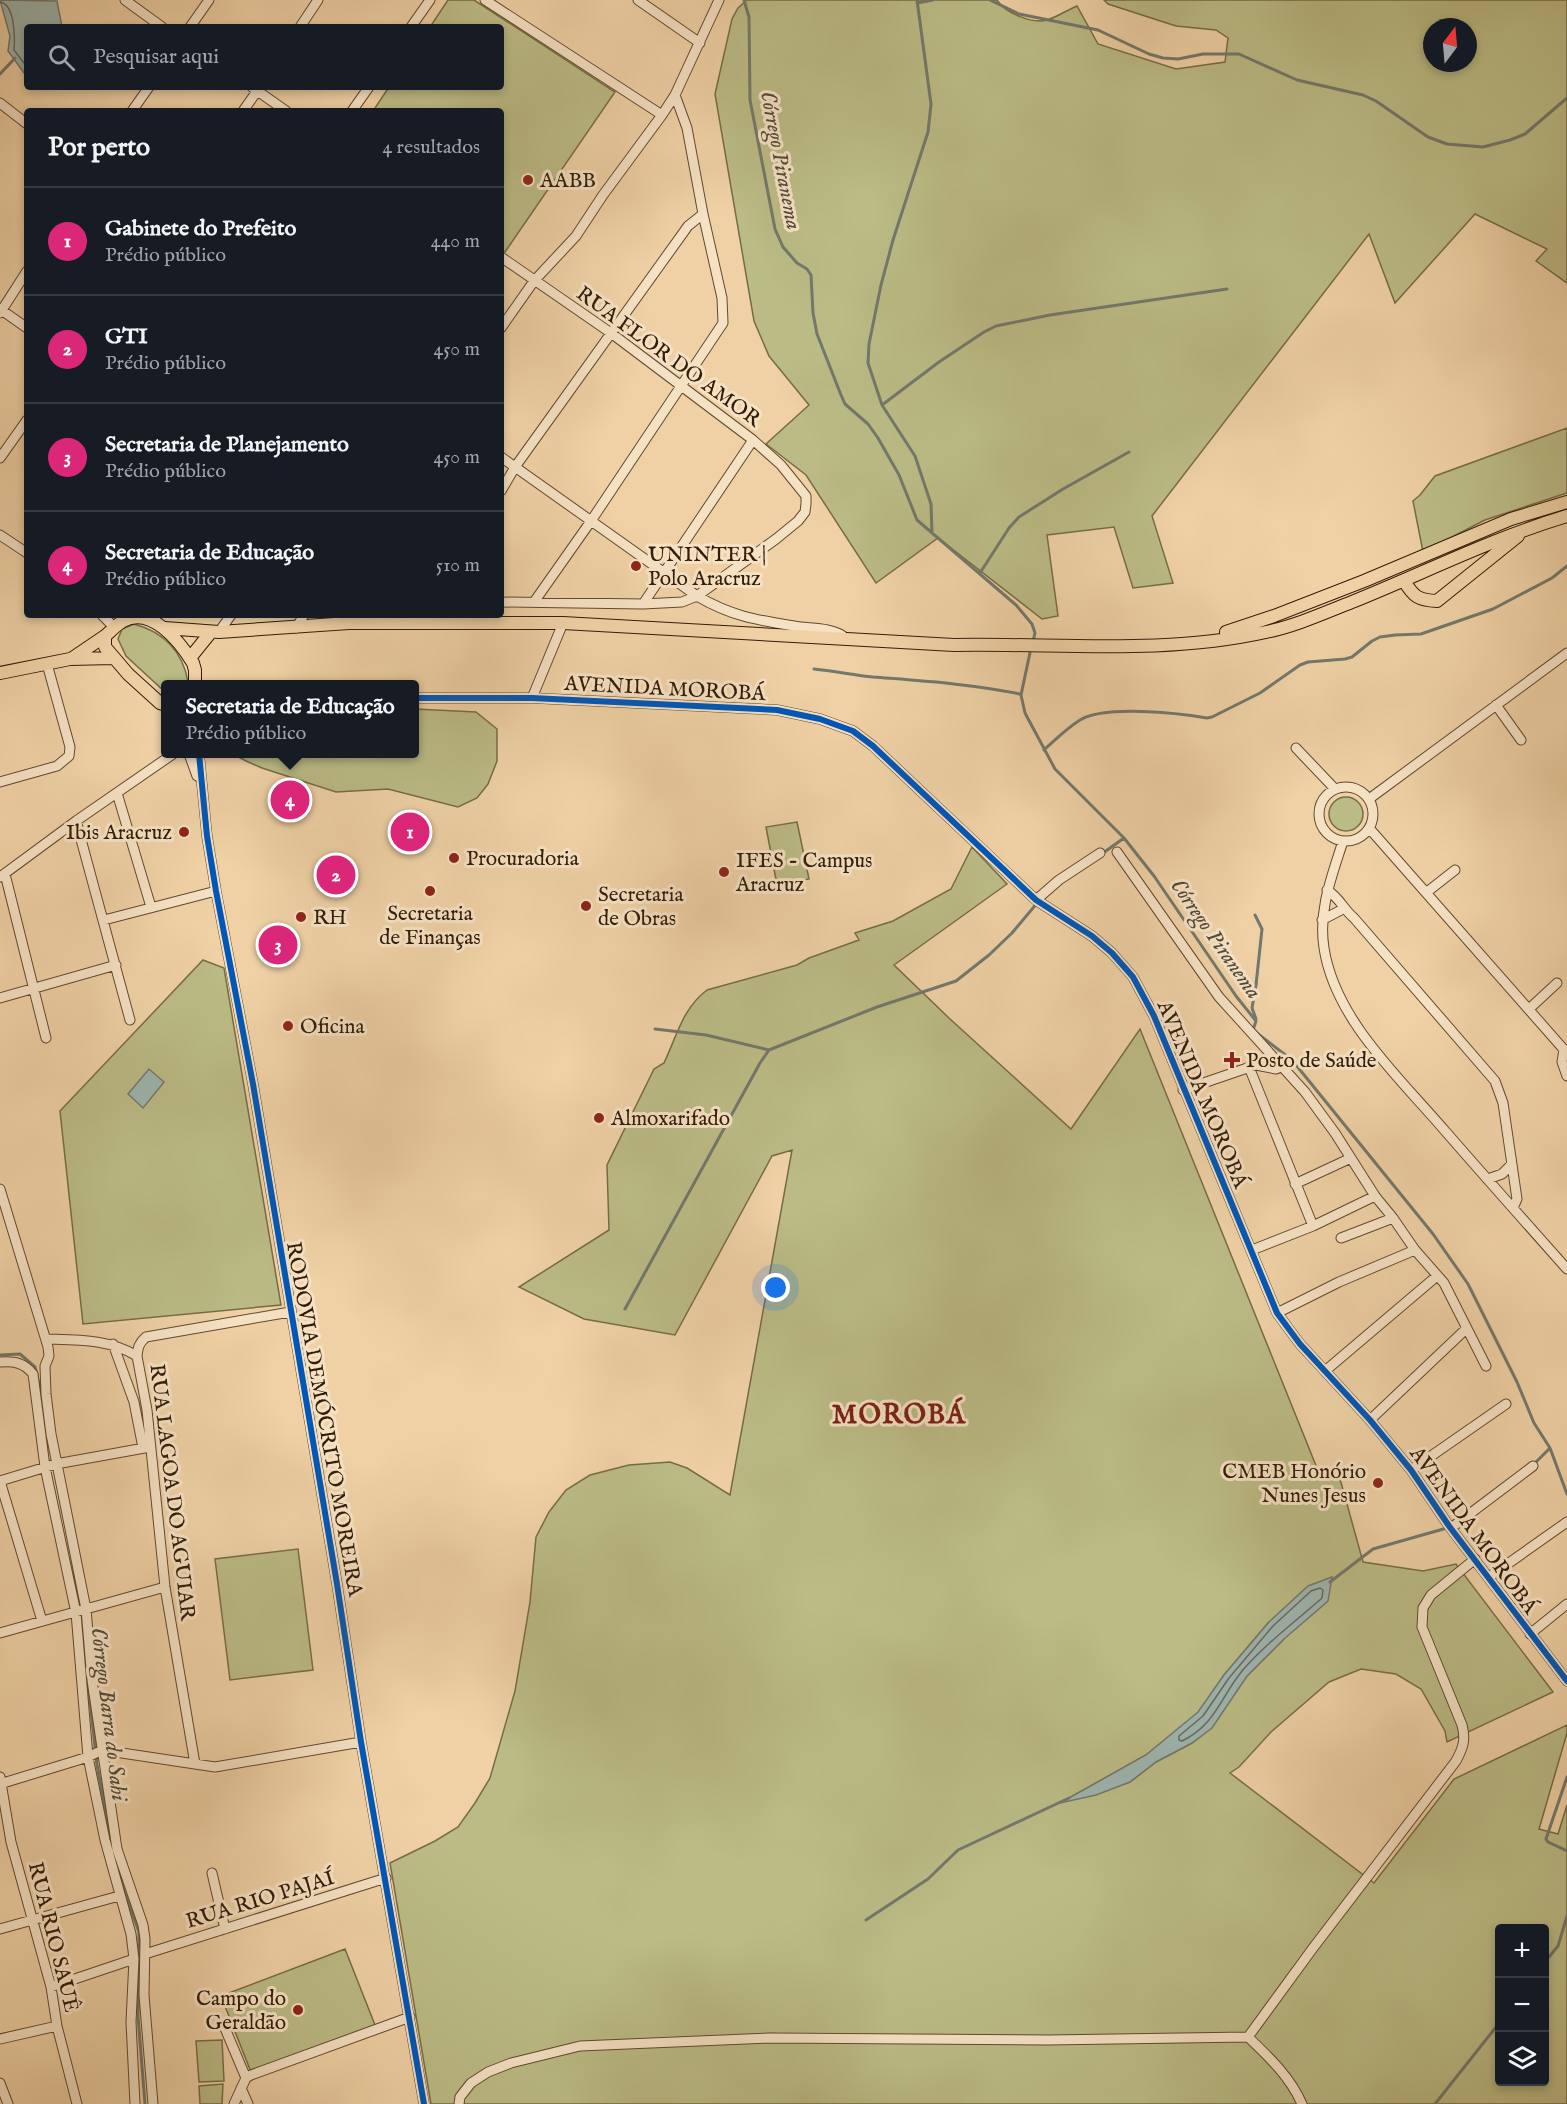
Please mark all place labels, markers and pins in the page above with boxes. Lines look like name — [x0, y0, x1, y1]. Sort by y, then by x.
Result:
place label: AABB — [539, 168, 596, 195]
marker: AABB — [521, 173, 535, 187]
place label: UNINTER | Polo Aracruz — [648, 542, 767, 593]
marker: UNINTER | Polo Aracruz — [629, 559, 643, 573]
pin: 4 — [270, 778, 310, 822]
pin: 1 — [390, 810, 430, 854]
place label: Ibis Aracruz — [66, 820, 172, 847]
marker: Ibis Aracruz — [177, 825, 191, 839]
place label: Procuradoria — [466, 846, 580, 873]
place label: IFES - Campus Aracruz — [735, 848, 872, 899]
marker: Procuradoria — [447, 851, 461, 865]
pin: 2 — [316, 852, 356, 898]
marker: IFES - Campus Aracruz — [717, 865, 731, 879]
place label: Secretaria de Obras — [598, 882, 684, 933]
marker: Secretaria de Finanças — [423, 884, 437, 898]
marker: Secretaria de Obras — [579, 899, 593, 913]
place label: Secretaria de Finanças — [379, 901, 481, 952]
place label: RH — [313, 905, 347, 932]
marker: RH — [294, 910, 308, 924]
pin: 3 — [258, 922, 298, 968]
place label: Oficina — [300, 1014, 365, 1041]
marker: Oficina — [281, 1019, 295, 1033]
place label: Posto de Saúde — [1246, 1048, 1377, 1075]
marker: Posto de Saúde — [1223, 1051, 1241, 1069]
place label: Almoxarifado — [610, 1106, 730, 1133]
marker: Almoxarifado — [592, 1111, 606, 1125]
place label: CMEB Honório Nunes Jesus — [1222, 1459, 1366, 1510]
marker: CMEB Honório Nunes Jesus — [1371, 1476, 1385, 1490]
place label: Campo do Geraldão — [196, 1986, 286, 2037]
marker: Campo do Geraldão — [291, 2003, 305, 2017]

